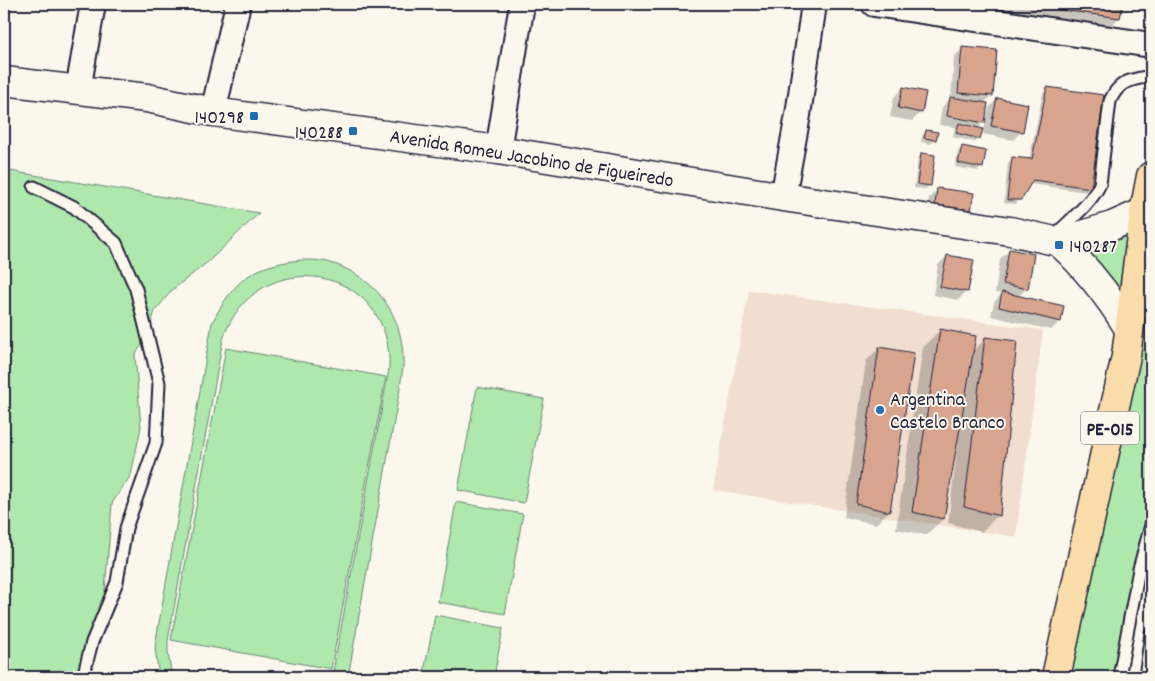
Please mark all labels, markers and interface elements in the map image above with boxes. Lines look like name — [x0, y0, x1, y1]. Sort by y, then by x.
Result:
place label: 140298 — [195, 105, 244, 133]
marker: 140298 — [248, 110, 260, 122]
place label: 140288 — [295, 120, 343, 148]
street label: Avenida Romeu Jacobino de Figueiredo — [388, 124, 676, 196]
marker: 140288 — [347, 125, 359, 137]
place label: 140287 — [1069, 234, 1117, 262]
marker: 140287 — [1053, 239, 1065, 251]
place label: Argentina Castelo Branco — [890, 387, 1005, 438]
marker: Argentina Castelo Branco — [874, 404, 886, 416]
road number: PE-015 — [1081, 412, 1139, 444]

